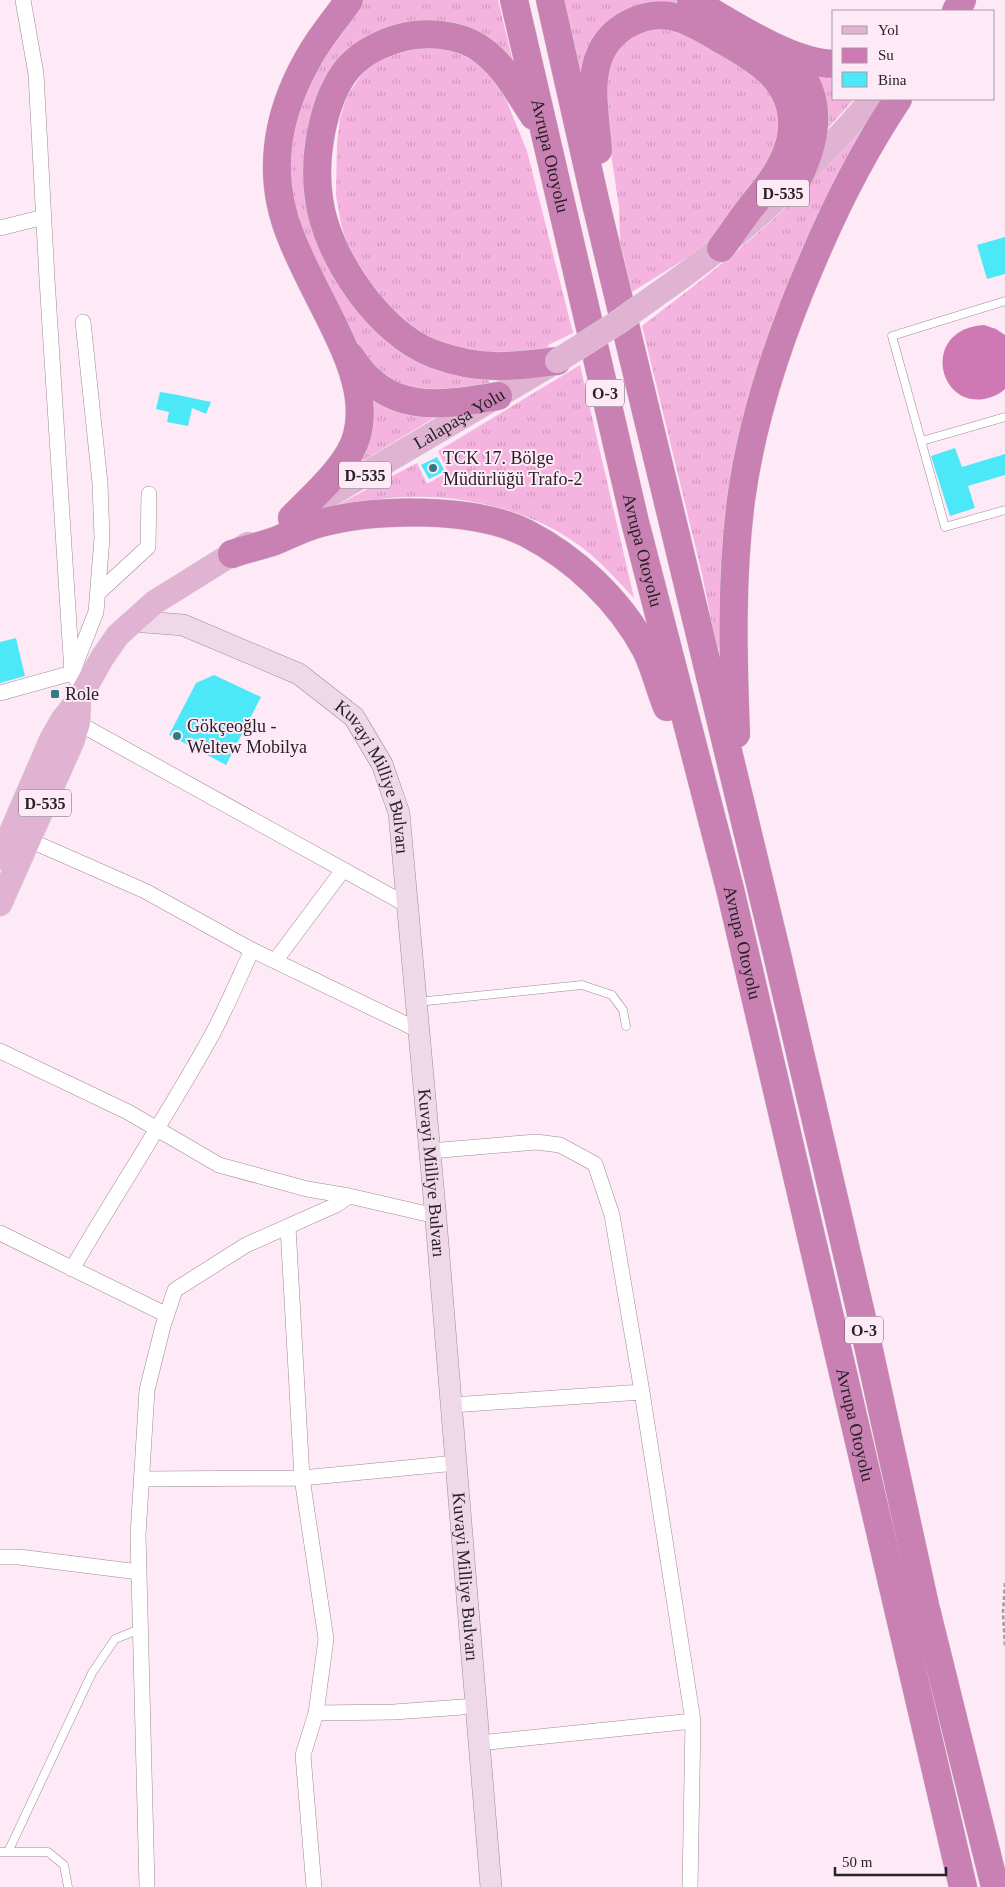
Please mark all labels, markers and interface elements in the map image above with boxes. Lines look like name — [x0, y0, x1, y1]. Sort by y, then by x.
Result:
legend — [832, 10, 995, 100]
text: Yol — [878, 22, 899, 38]
text: Su — [878, 47, 894, 63]
text: Bina — [878, 72, 907, 88]
street label: Avrupa Otoyolu — [527, 97, 573, 215]
road number: D-535 — [757, 180, 809, 207]
road number: O-3 — [586, 379, 624, 406]
street label: Lalapaşa Yolu — [410, 384, 508, 453]
place label: TCK 17. Bölge Müdürlüğü Trafo-2 — [443, 448, 583, 489]
road number: D-535 — [339, 462, 391, 488]
marker: TCK 17. Bölge Müdürlüğü Trafo-2 — [427, 462, 439, 474]
street label: Avrupa Otoyolu — [619, 492, 667, 609]
place label: Role — [65, 684, 99, 704]
marker: Role — [49, 688, 61, 700]
street label: Kuvayi Milliye Bulvarı — [331, 696, 413, 855]
place label: Gökçeoğlu - Weltew Mobilya — [187, 716, 307, 757]
marker: Gökçeoğlu - Weltew Mobilya — [171, 730, 183, 742]
road number: D-535 — [19, 790, 71, 816]
street label: Avrupa Otoyolu — [720, 884, 765, 1001]
street label: Kuvayi Milliye Bulvarı — [414, 1088, 449, 1258]
road number: O-3 — [845, 1316, 883, 1344]
street label: Avrupa Otoyolu — [832, 1366, 878, 1484]
street label: Kuvayi Milliye Bulvarı — [448, 1492, 482, 1662]
scale bar — [835, 1844, 946, 1876]
text: 50 m — [842, 1854, 873, 1870]

